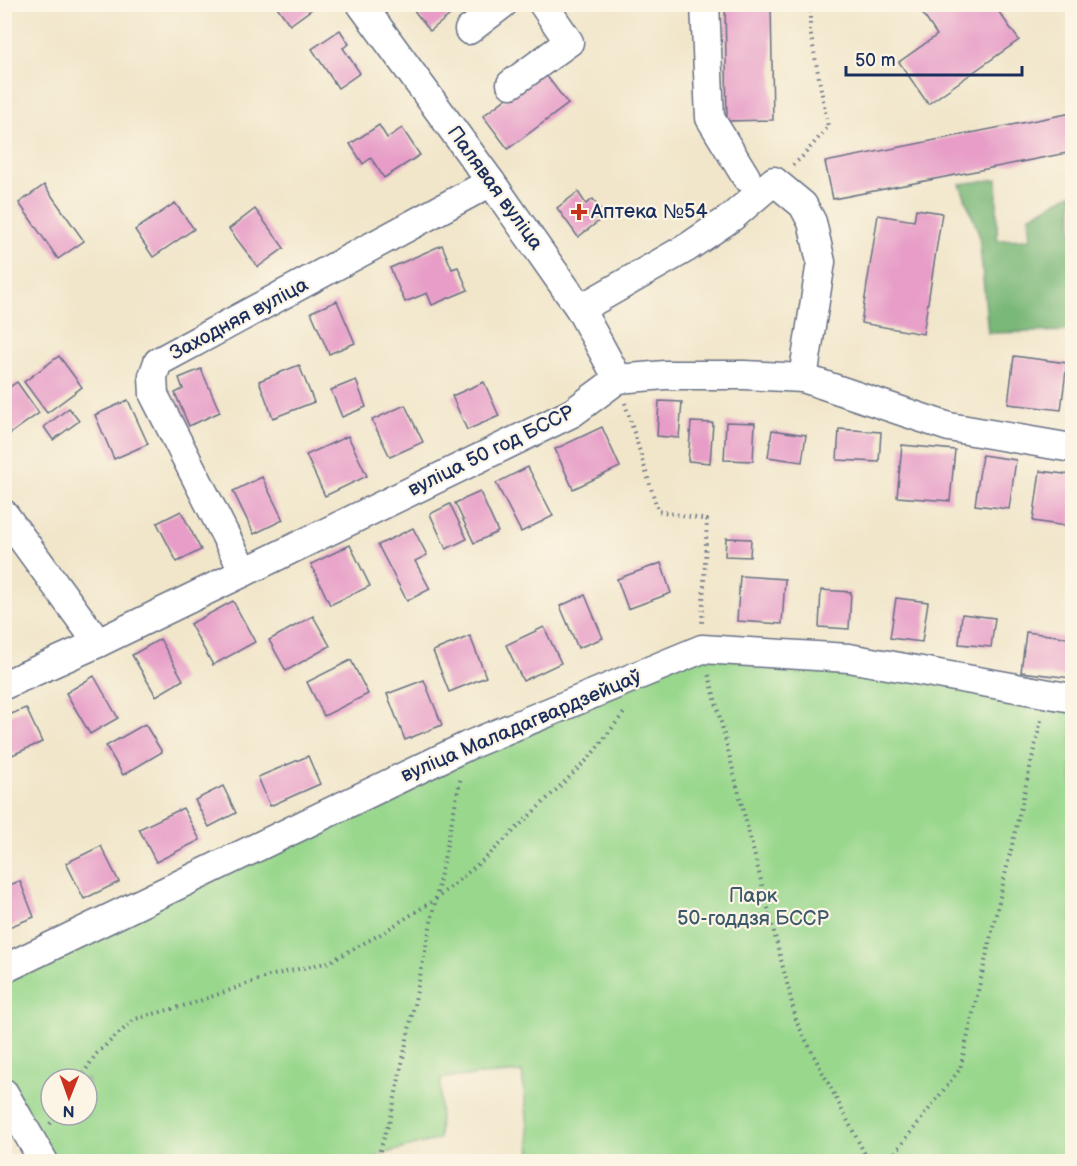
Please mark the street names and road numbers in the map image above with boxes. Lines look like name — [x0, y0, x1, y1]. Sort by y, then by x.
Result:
street label: Палявая вуліца — [442, 121, 548, 255]
street label: Заходняя вуліца — [166, 272, 312, 365]
street label: вуліца 50 год БССР — [404, 400, 578, 502]
street label: вуліца Маладагвардзейцаў — [397, 664, 645, 788]

